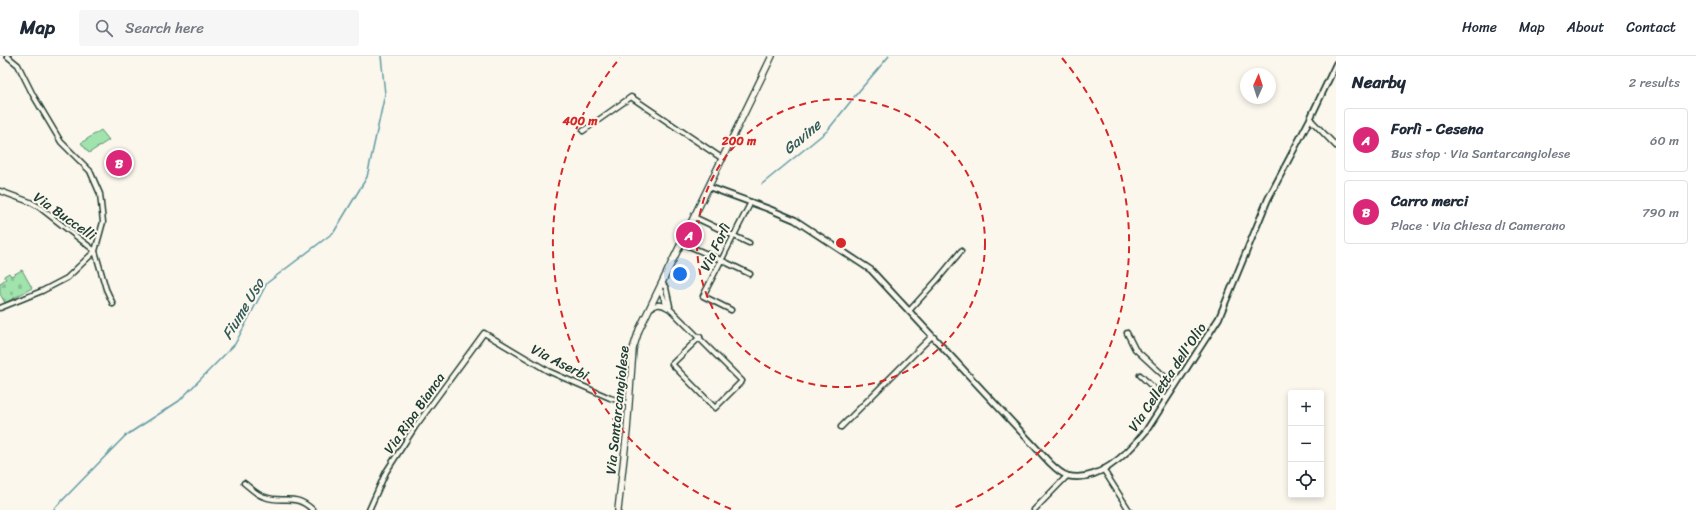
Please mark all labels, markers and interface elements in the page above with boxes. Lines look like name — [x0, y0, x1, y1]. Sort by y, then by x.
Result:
search box — [79, 10, 359, 46]
text: Map — [20, 11, 55, 44]
text: Search here — [125, 15, 204, 41]
text: Home — [1462, 15, 1497, 40]
text: Map — [1519, 15, 1545, 40]
text: About — [1567, 15, 1604, 40]
text: Contact — [1626, 15, 1676, 40]
icon: search — [93, 17, 115, 39]
text: Nearby — [1352, 67, 1406, 97]
north arrow — [1240, 68, 1276, 104]
text: 2 results — [1629, 71, 1680, 94]
text: 400 m — [561, 110, 598, 132]
water label: Gavine — [777, 112, 828, 161]
text: Forlì - Cesena — [1391, 116, 1483, 142]
text: A — [1362, 129, 1370, 152]
text: 60 m — [1650, 129, 1679, 152]
text: 200 m — [721, 130, 757, 152]
text: Bus stop · Via Santarcangiolese — [1391, 142, 1570, 165]
pin: B — [106, 148, 132, 178]
street label: Via Buccelli — [28, 185, 102, 248]
text: Carro merci — [1391, 188, 1468, 214]
text: B — [1362, 201, 1370, 224]
text: 790 m — [1642, 201, 1679, 224]
text: Place · Via Chiesa di Camerano — [1391, 214, 1565, 237]
street label: Via Forlì — [693, 219, 738, 276]
pin: A — [676, 220, 702, 250]
centre of rings — [834, 236, 848, 250]
your location — [670, 264, 690, 284]
water label: Fiume Uso — [214, 272, 272, 345]
street label: Via Celletta dell'Olio — [1122, 318, 1213, 437]
street label: Via Aserbi — [526, 337, 594, 388]
street label: Via Santarcangiolese — [598, 344, 637, 476]
street label: Via Ripa Bianca — [377, 367, 452, 459]
map controls — [1288, 390, 1324, 498]
button: + — [1288, 390, 1324, 426]
button: − — [1288, 426, 1324, 462]
button: locate — [1288, 462, 1324, 498]

